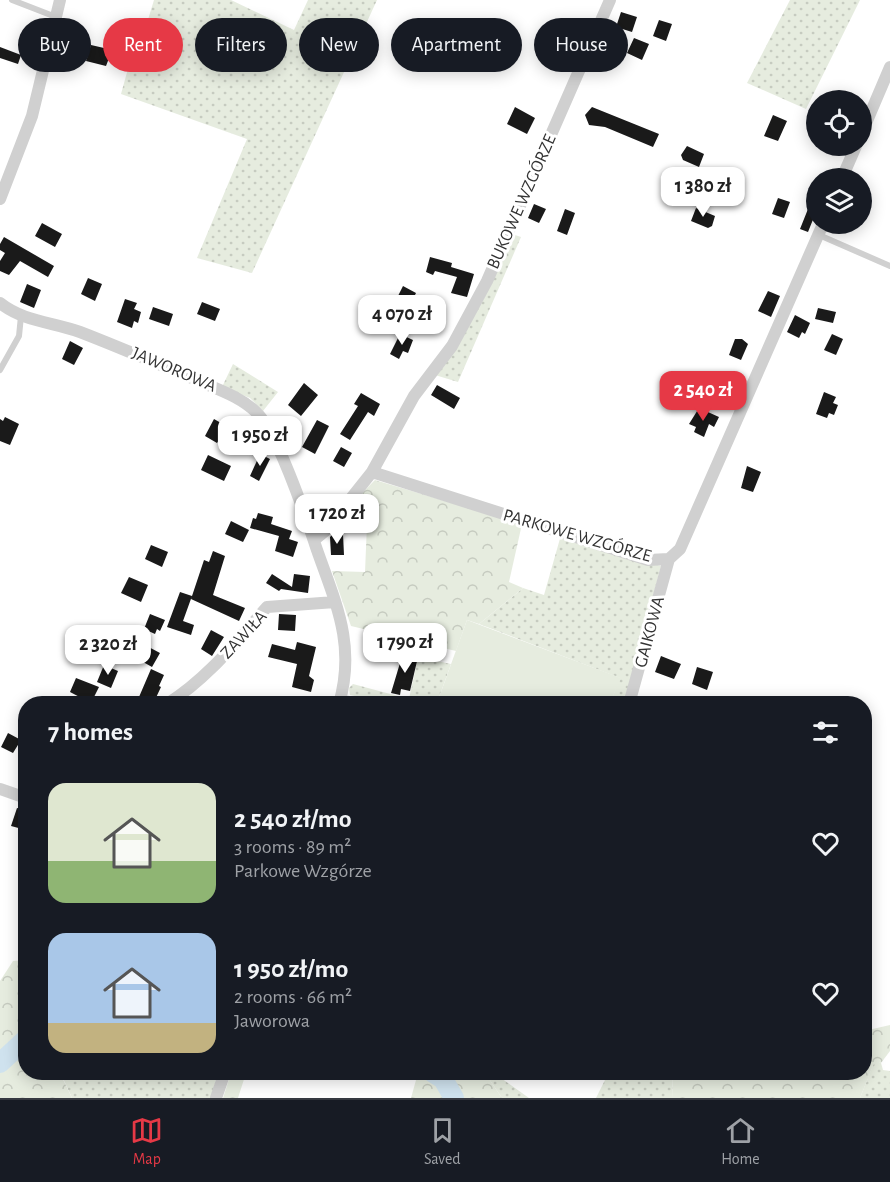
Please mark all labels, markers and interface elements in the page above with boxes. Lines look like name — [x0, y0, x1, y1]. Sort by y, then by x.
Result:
chip: Buy — [18, 18, 91, 72]
chip: Rent — [103, 18, 183, 72]
chip: Filters — [195, 18, 287, 72]
chip: New — [299, 18, 379, 72]
chip: Apartment — [391, 18, 522, 72]
chip: House — [534, 18, 628, 72]
map controls — [806, 90, 872, 234]
button: locate — [806, 90, 872, 156]
street label: BUKOWE WZGÓRZE — [482, 130, 560, 272]
pin: 1 380 zł — [641, 167, 765, 218]
button: layers — [806, 168, 872, 234]
text: 1 380 zł — [675, 176, 731, 196]
pin: 4 070 zł — [340, 295, 464, 346]
text: 4 070 zł — [372, 304, 432, 324]
street label: JAWOROWA — [129, 344, 219, 396]
pin: 2 540 zł — [641, 371, 765, 422]
text: 2 540 zł — [674, 380, 732, 400]
pin: 1 950 zł — [198, 416, 322, 467]
text: 1 950 zł — [232, 425, 288, 445]
pin: 1 720 zł — [275, 494, 399, 545]
text: 1 720 zł — [309, 503, 365, 523]
street label: PARKOWE WZGÓRZE — [501, 503, 654, 566]
street label: GAIKOWA — [632, 594, 668, 669]
street label: ZAWIŁA — [217, 607, 271, 663]
pin: 1 790 zł — [343, 623, 467, 674]
pin: 2 320 zł — [46, 625, 170, 676]
text: 1 790 zł — [377, 632, 433, 652]
text: 2 320 zł — [79, 634, 137, 654]
icon: filters — [809, 716, 842, 749]
text: 7 homes — [48, 719, 133, 745]
text: 2 540 zł/mo — [234, 806, 352, 832]
icon: home — [96, 807, 168, 879]
icon: heart — [809, 827, 842, 860]
text: 3 rooms · 89 m² — [234, 837, 351, 857]
text: Parkowe Wzgórze — [234, 861, 372, 881]
text: 1 950 zł/mo — [234, 956, 348, 982]
icon: home — [96, 957, 168, 1029]
icon: heart — [809, 977, 842, 1010]
text: 2 rooms · 66 m² — [234, 987, 352, 1007]
text: Jaworowa — [234, 1011, 310, 1031]
tab: Map — [130, 1114, 163, 1169]
tab: Saved — [424, 1114, 461, 1169]
tab: Home — [721, 1114, 760, 1169]

